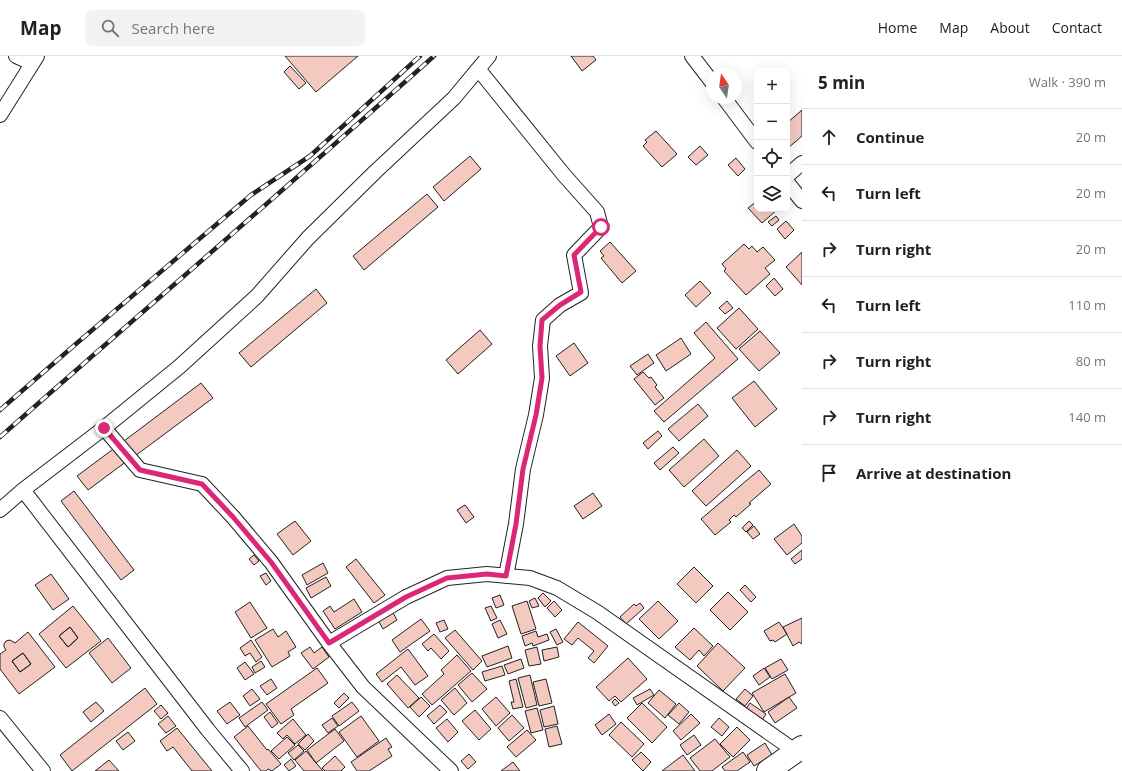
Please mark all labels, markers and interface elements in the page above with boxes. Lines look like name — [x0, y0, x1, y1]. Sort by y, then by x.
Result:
search box — [85, 10, 365, 46]
text: Map — [20, 15, 61, 41]
icon: search — [99, 17, 121, 39]
text: Search here — [131, 18, 215, 38]
text: Home — [878, 18, 917, 37]
text: Map — [939, 18, 968, 37]
text: About — [990, 18, 1030, 37]
text: Contact — [1052, 18, 1102, 37]
north arrow — [706, 68, 742, 104]
map controls — [754, 68, 790, 212]
button: + — [754, 68, 790, 104]
text: 5 min — [818, 71, 865, 94]
text: Walk · 390 m — [1029, 73, 1106, 91]
button: − — [754, 104, 790, 140]
icon: ahead — [818, 126, 840, 148]
text: Continue — [856, 127, 924, 147]
text: 20 m — [1076, 128, 1106, 146]
button: locate — [754, 140, 790, 176]
button: layers — [754, 176, 790, 212]
icon: left — [818, 182, 840, 204]
text: Turn left — [856, 183, 921, 203]
text: 20 m — [1076, 184, 1106, 202]
route start — [592, 218, 610, 236]
icon: right — [818, 238, 840, 260]
text: Turn right — [856, 239, 931, 259]
text: 20 m — [1076, 240, 1106, 258]
icon: left — [818, 294, 840, 316]
text: Turn left — [856, 295, 921, 315]
text: 110 m — [1068, 296, 1106, 314]
icon: right — [818, 350, 840, 372]
text: Turn right — [856, 351, 931, 371]
text: 80 m — [1076, 352, 1106, 370]
icon: right — [818, 406, 840, 428]
text: Turn right — [856, 407, 931, 427]
text: 140 m — [1068, 408, 1106, 426]
route end — [95, 419, 113, 437]
icon: arrive — [818, 462, 840, 484]
text: Arrive at destination — [856, 463, 1011, 483]

